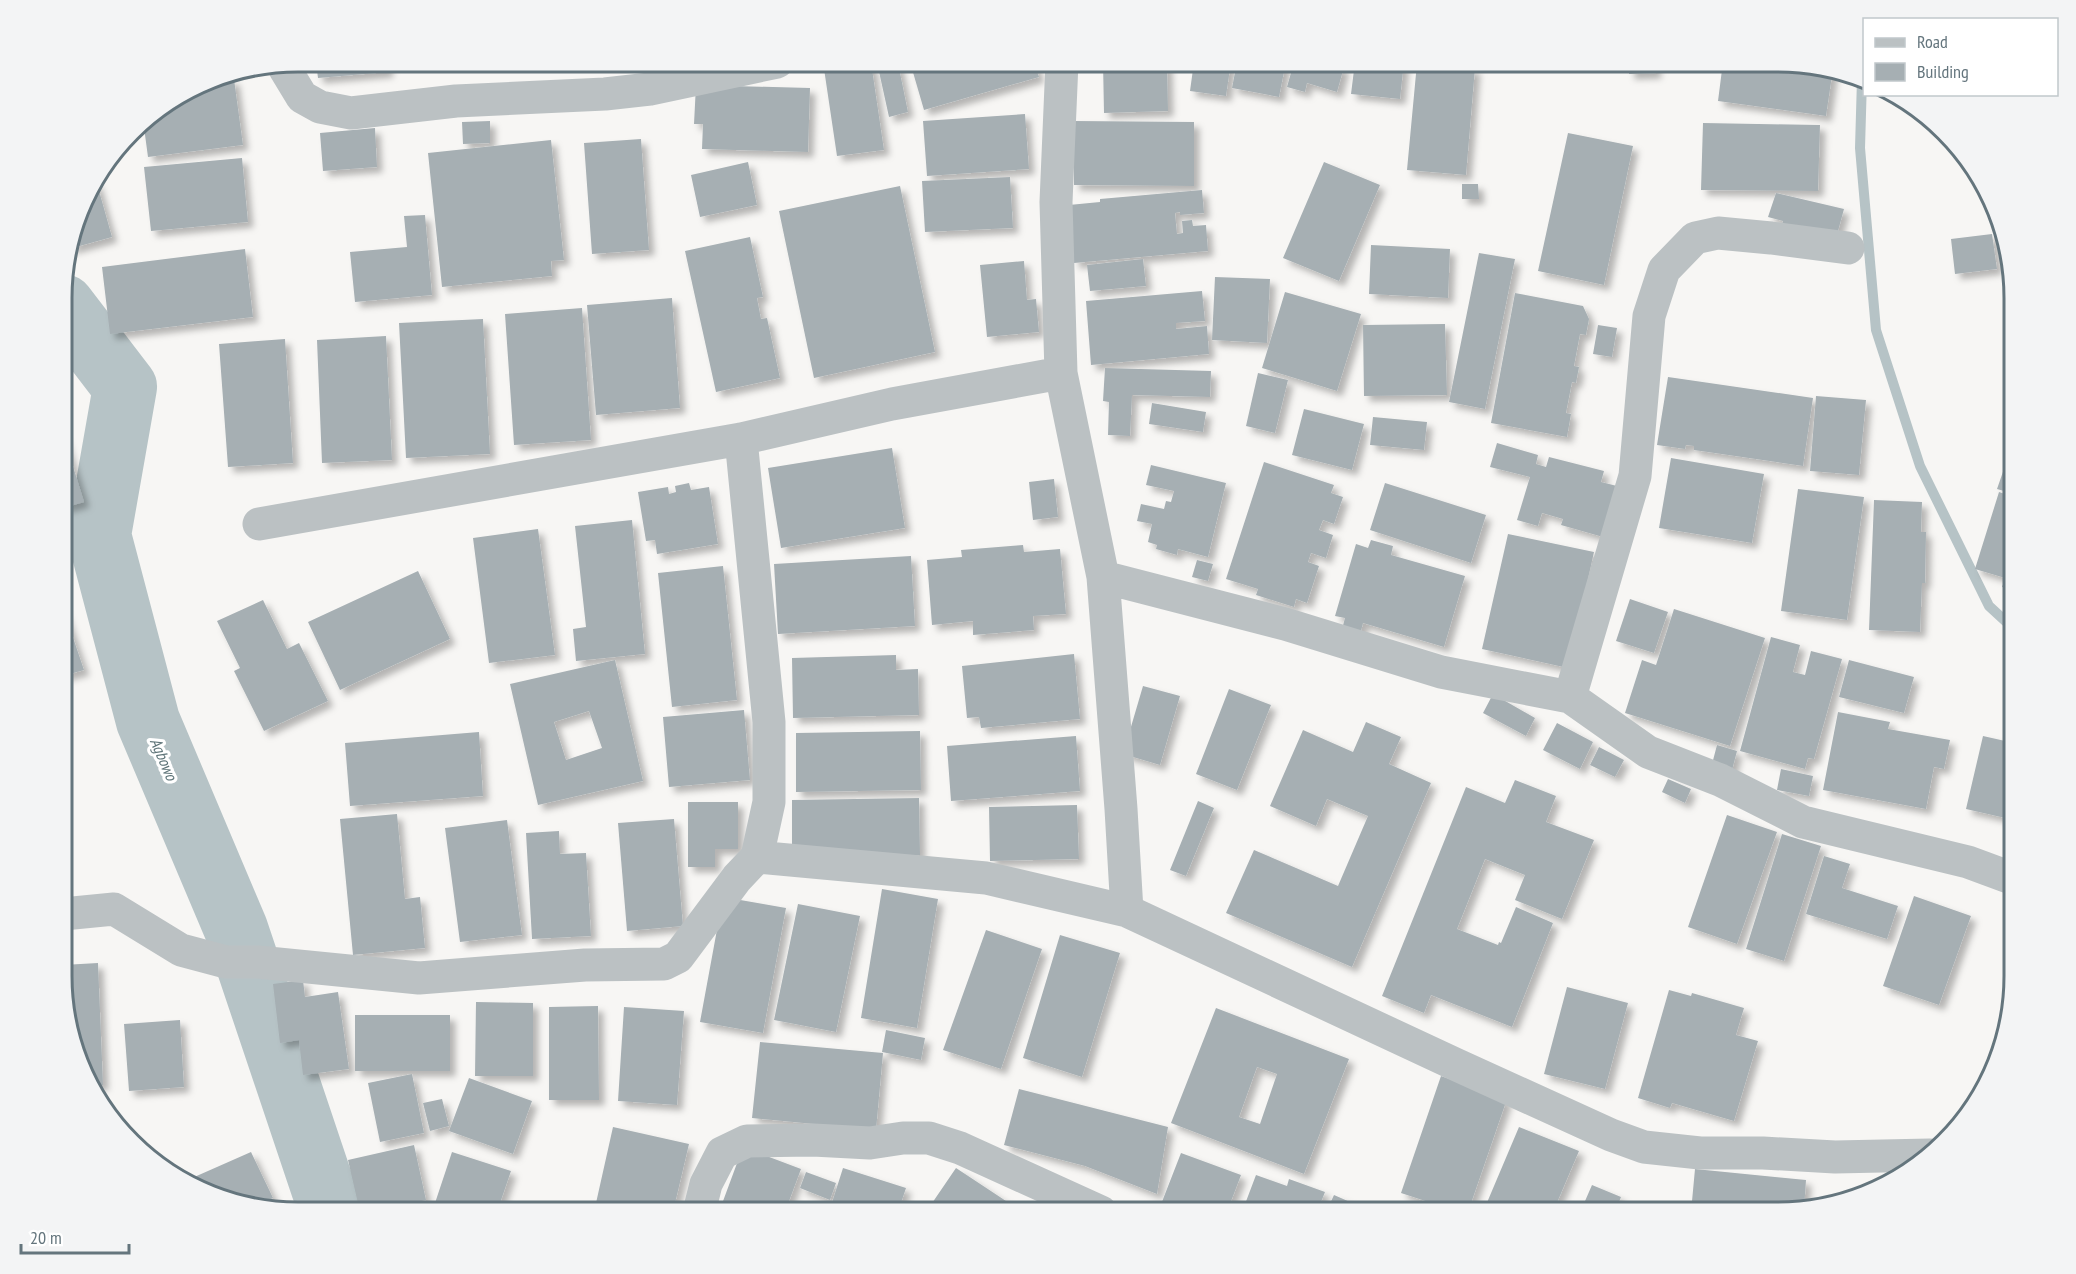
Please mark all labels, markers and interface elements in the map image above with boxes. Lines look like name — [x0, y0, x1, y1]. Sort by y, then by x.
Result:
legend — [1863, 18, 2058, 96]
text: Road — [1917, 30, 1948, 53]
text: Building — [1917, 60, 1969, 83]
water label: Agbowo — [146, 735, 182, 784]
scale bar — [21, 1217, 129, 1255]
text: 20 m — [30, 1226, 62, 1249]

